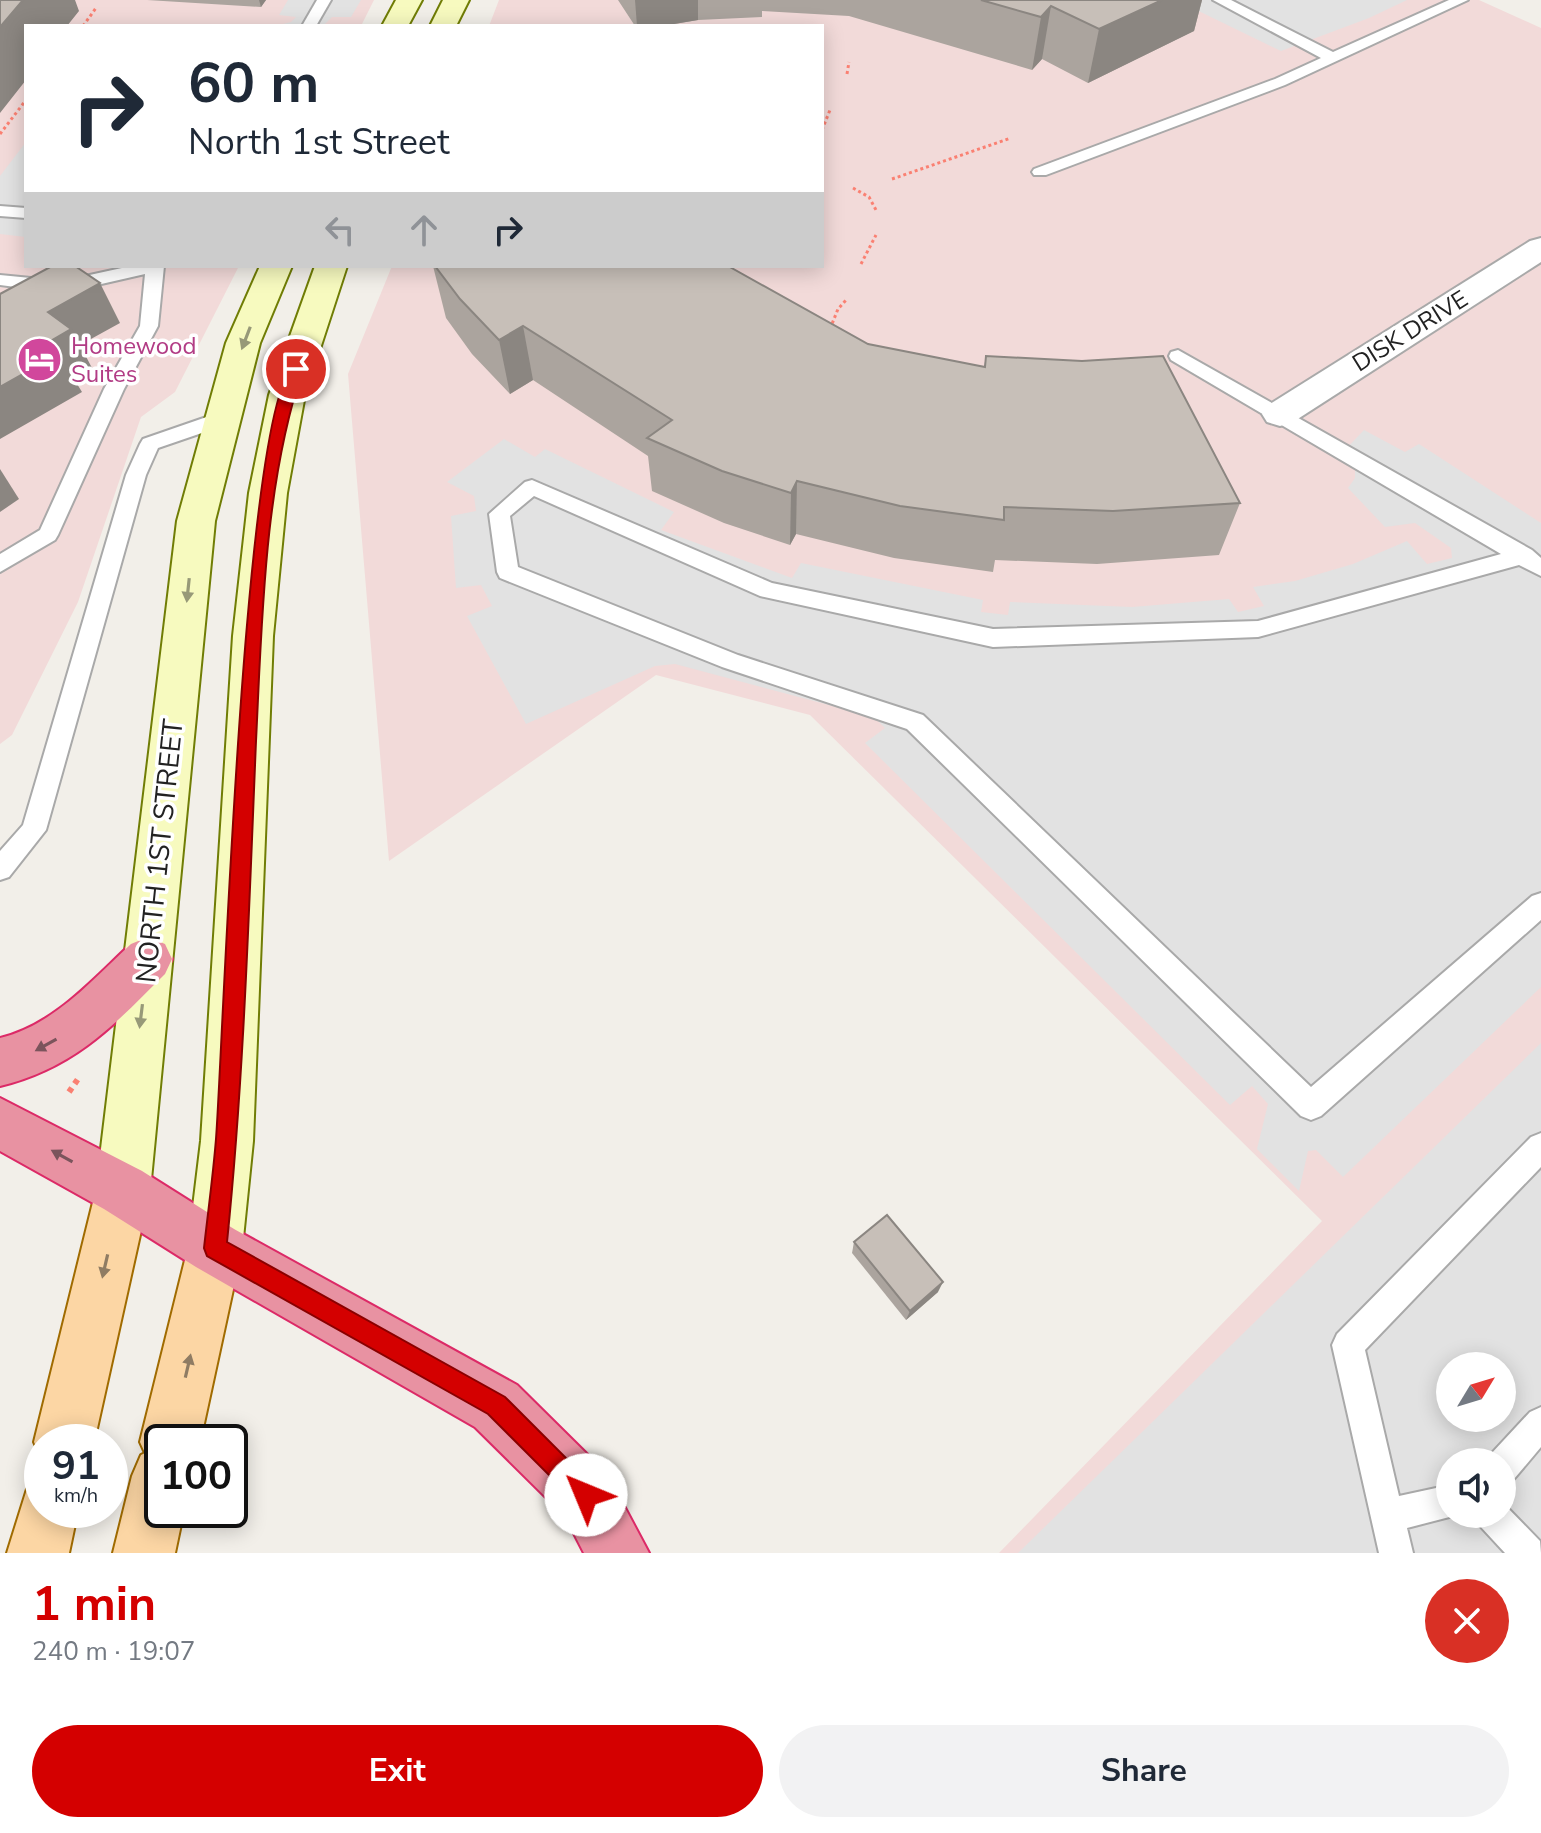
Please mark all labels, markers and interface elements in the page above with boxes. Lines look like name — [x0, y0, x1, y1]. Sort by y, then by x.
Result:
text: 60 m — [188, 45, 319, 122]
icon: right — [56, 56, 160, 160]
text: North 1st Street — [188, 118, 450, 167]
icon: left — [318, 208, 362, 252]
icon: ahead — [402, 208, 446, 252]
icon: right — [486, 208, 530, 252]
street label: DISK DRIVE — [1346, 283, 1474, 379]
one-way arrow — [239, 326, 252, 350]
place label: Homewood Suites — [71, 330, 196, 390]
pin — [262, 335, 330, 403]
hotel icon: Homewood Suites — [16, 336, 64, 384]
icon: arrive — [274, 347, 318, 391]
one-way arrow — [181, 578, 194, 603]
street label: NORTH 1ST STREET — [127, 717, 193, 985]
one-way arrow — [134, 1004, 147, 1029]
one-way arrow — [35, 1037, 57, 1051]
one-way arrow — [50, 1149, 73, 1163]
one-way arrow — [98, 1253, 111, 1278]
north arrow — [1436, 1352, 1516, 1432]
map controls — [1436, 1352, 1516, 1528]
one-way arrow — [182, 1353, 195, 1378]
speed limit sign: 100 — [144, 1424, 248, 1528]
text: 91 — [52, 1439, 100, 1493]
button: sound — [1436, 1448, 1516, 1528]
position arrow — [544, 1453, 628, 1537]
text: km/h — [54, 1482, 98, 1509]
text: 1 min — [32, 1571, 156, 1637]
button: close — [1425, 1579, 1509, 1663]
text: 240 m · 19:07 — [32, 1634, 195, 1669]
button: Exit — [32, 1725, 763, 1817]
button: Share — [779, 1725, 1509, 1817]

